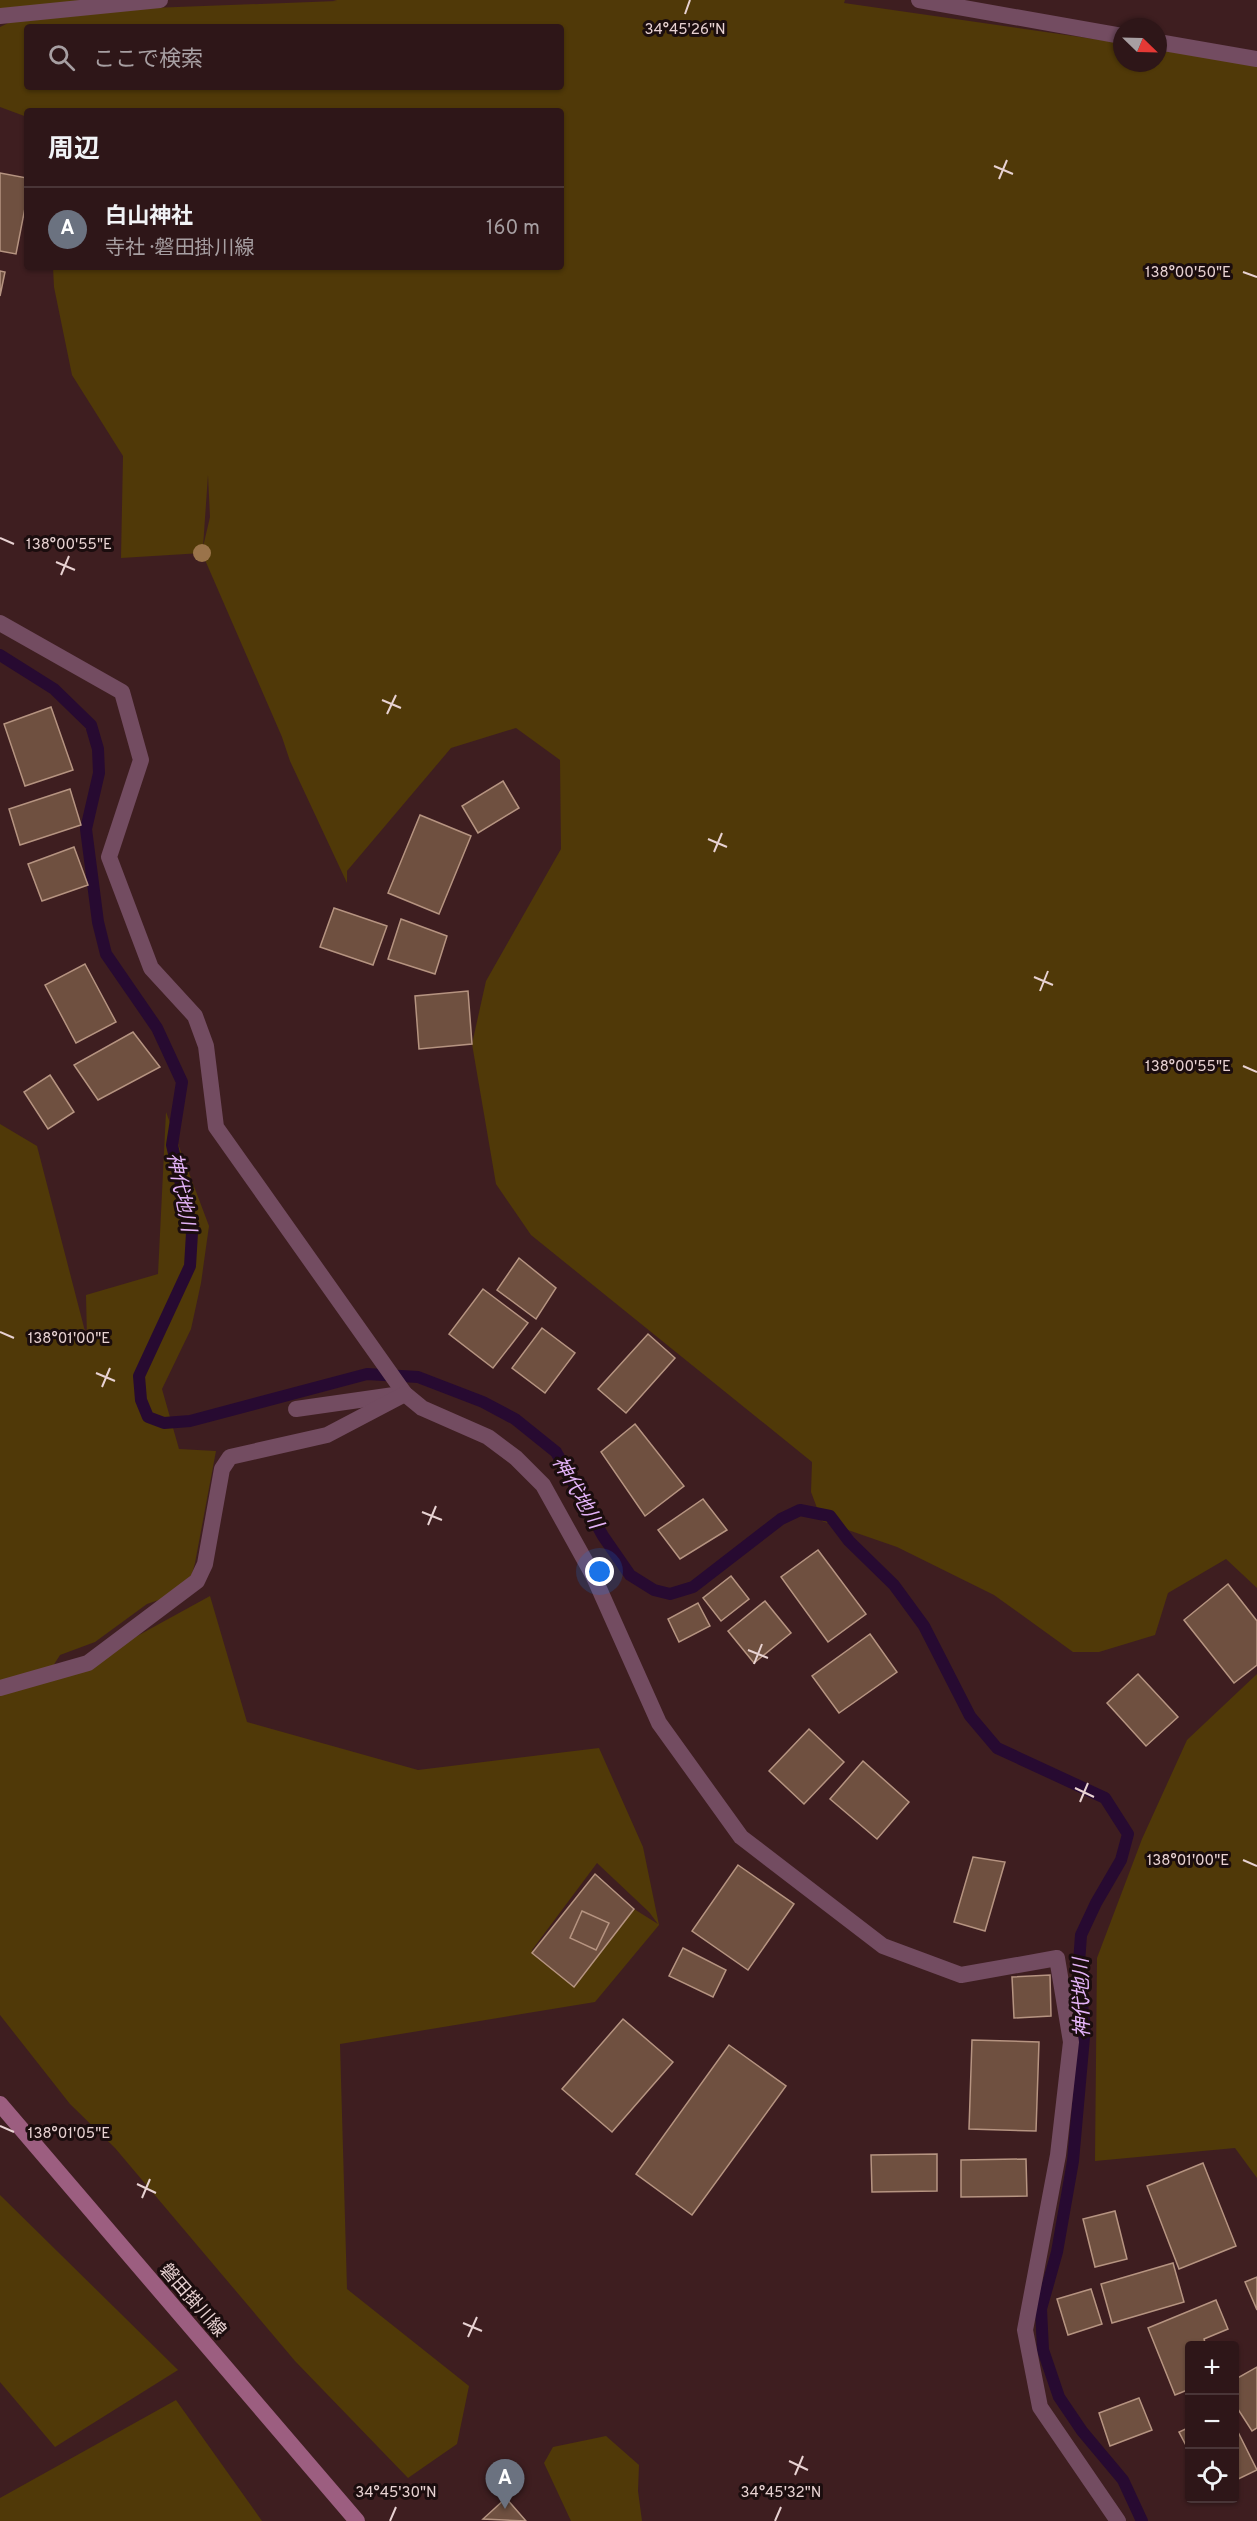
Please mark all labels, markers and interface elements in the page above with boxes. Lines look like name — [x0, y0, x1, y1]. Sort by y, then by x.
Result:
north arrow — [1113, 18, 1167, 72]
text: 34°45'26"N — [644, 21, 726, 40]
search box — [24, 24, 564, 90]
icon: search — [45, 41, 78, 74]
text: ここで検索 — [93, 47, 203, 74]
text: 周辺 — [48, 134, 100, 167]
text: 白山神社 — [105, 204, 193, 231]
text: A — [60, 216, 75, 242]
text: 160 m — [486, 216, 540, 242]
text: 寺社 · 磐田掛川線 — [105, 236, 254, 262]
text: 138°00'50"E — [1145, 264, 1231, 283]
text: 138°00'55"E — [26, 536, 112, 555]
text: 138°00'55"E — [1145, 1058, 1231, 1077]
water label: 神代地川 — [160, 1151, 201, 1236]
text: 138°01'00"E — [28, 1330, 110, 1349]
water label: 神代地川 — [545, 1452, 609, 1536]
your location — [585, 1557, 614, 1586]
text: 138°01'00"E — [1147, 1852, 1229, 1871]
water label: 神代地川 — [1069, 1956, 1097, 2038]
text: 138°01'05"E — [28, 2125, 110, 2144]
street label: 磐田掛川線 — [154, 2259, 230, 2342]
map controls — [1185, 2341, 1239, 2503]
button: + — [1185, 2341, 1239, 2395]
button: − — [1185, 2395, 1239, 2449]
button: locate — [1185, 2449, 1239, 2503]
pin: A — [486, 2460, 524, 2509]
text: 34°45'30"N — [355, 2484, 437, 2503]
text: 34°45'32"N — [741, 2484, 821, 2503]

